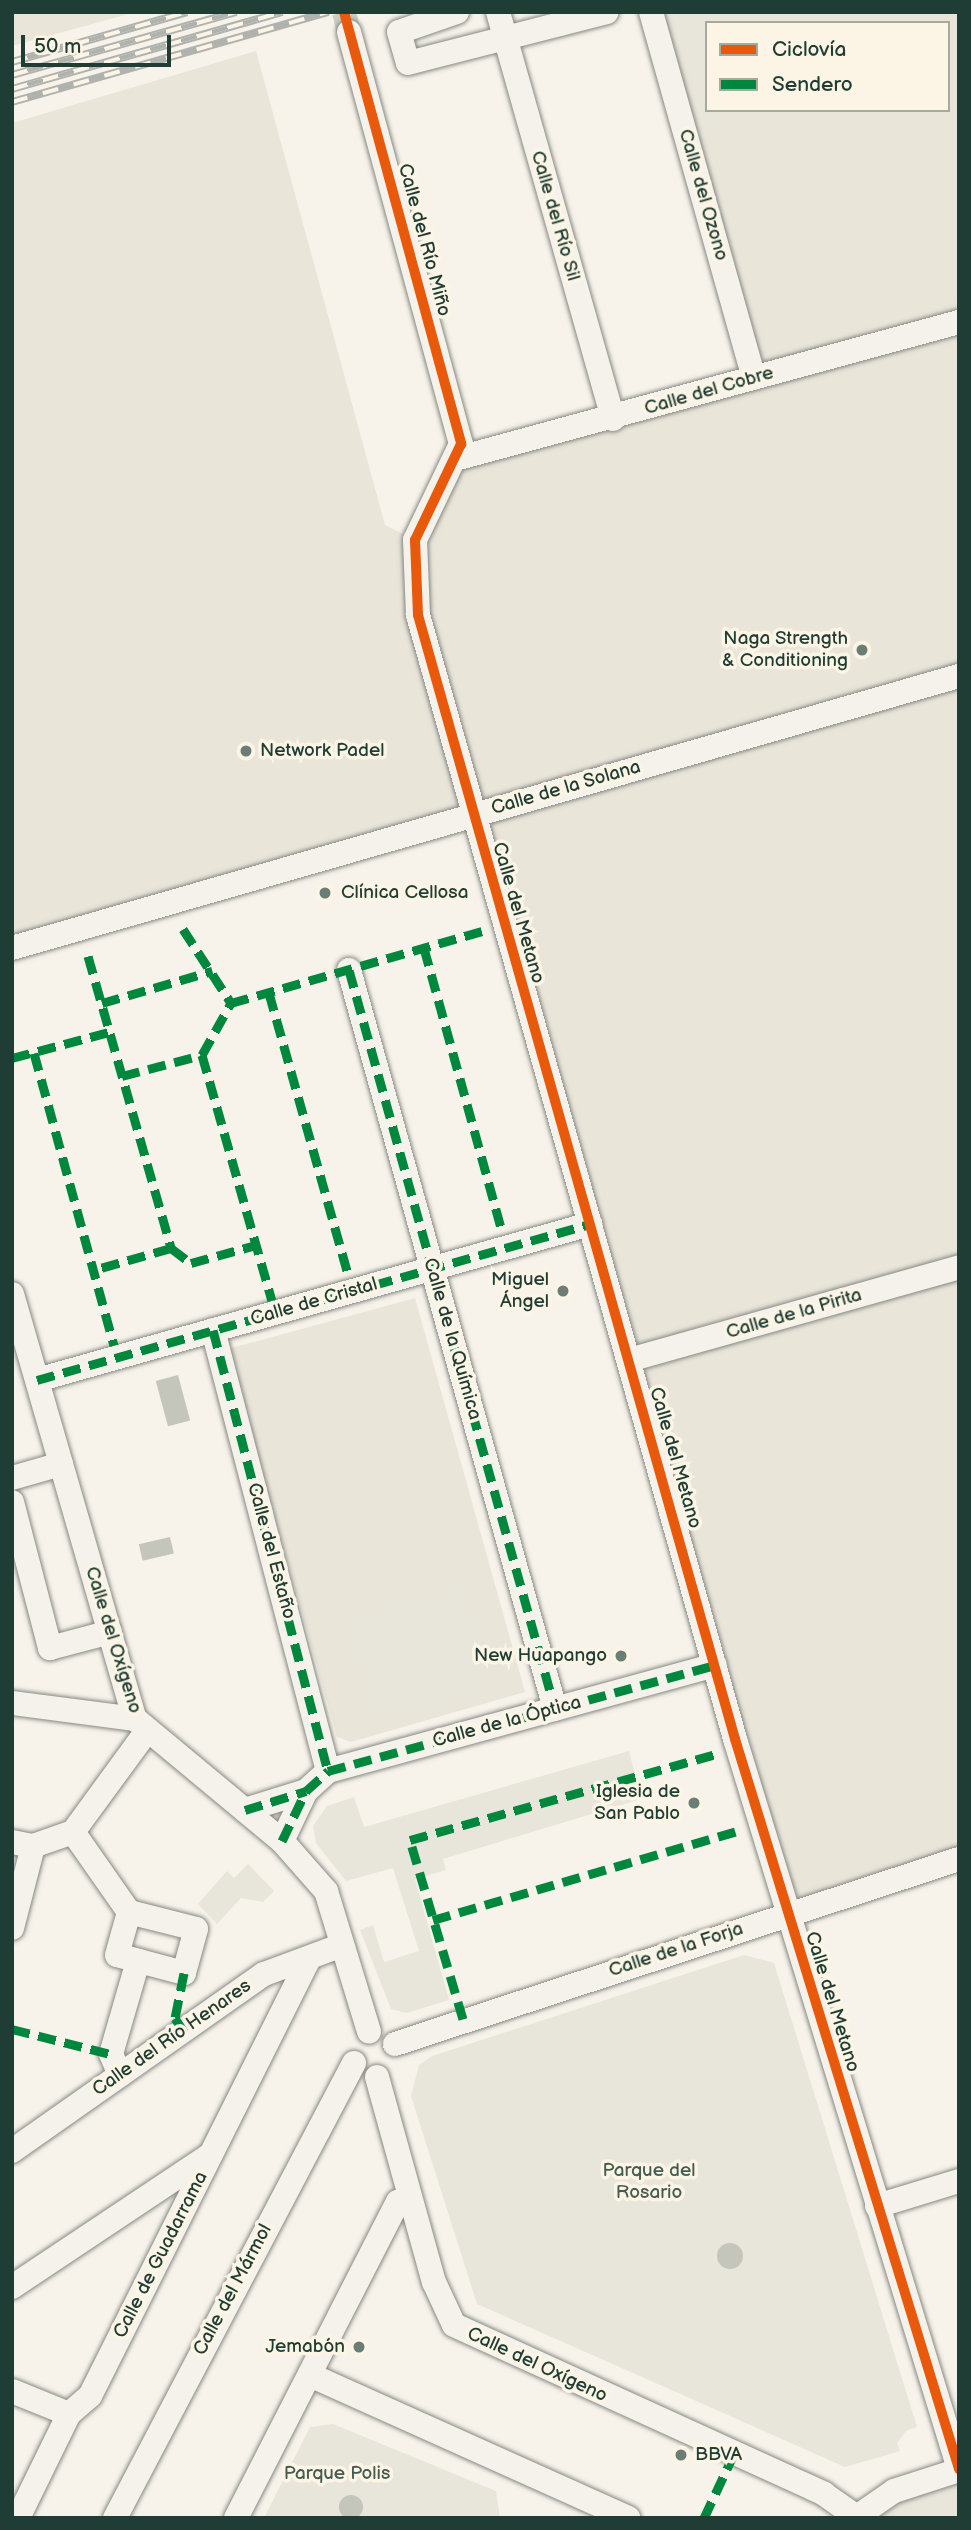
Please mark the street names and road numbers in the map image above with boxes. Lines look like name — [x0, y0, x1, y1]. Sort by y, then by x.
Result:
street label: Calle del Ozono — [673, 127, 733, 263]
street label: Calle del Río Sil — [525, 148, 585, 284]
street label: Calle del Río Miño — [393, 161, 455, 319]
street label: Calle del Cobre — [642, 362, 776, 420]
street label: Calle de la Solana — [488, 756, 644, 820]
street label: Calle del Metano — [487, 840, 549, 986]
street label: Calle de la Química — [418, 1256, 486, 1422]
street label: Calle de Cristal — [248, 1273, 380, 1331]
street label: Calle de la Pirita — [724, 1284, 864, 1344]
street label: Calle del Metano — [644, 1385, 706, 1531]
street label: Calle del Estaño — [242, 1480, 300, 1622]
street label: Calle del Oxígeno — [80, 1564, 146, 1716]
street label: Calle de la Óptica — [430, 1691, 584, 1753]
street label: Calle de la Forja — [606, 1918, 746, 1982]
street label: Calle del Metano — [800, 1929, 864, 2075]
street label: Calle del Río Henares — [88, 1975, 256, 2101]
street label: Calle de Guadarrama — [109, 2168, 213, 2342]
street label: Calle del Mármol — [189, 2221, 277, 2359]
street label: Calle del Oxígeno — [463, 2323, 611, 2407]

